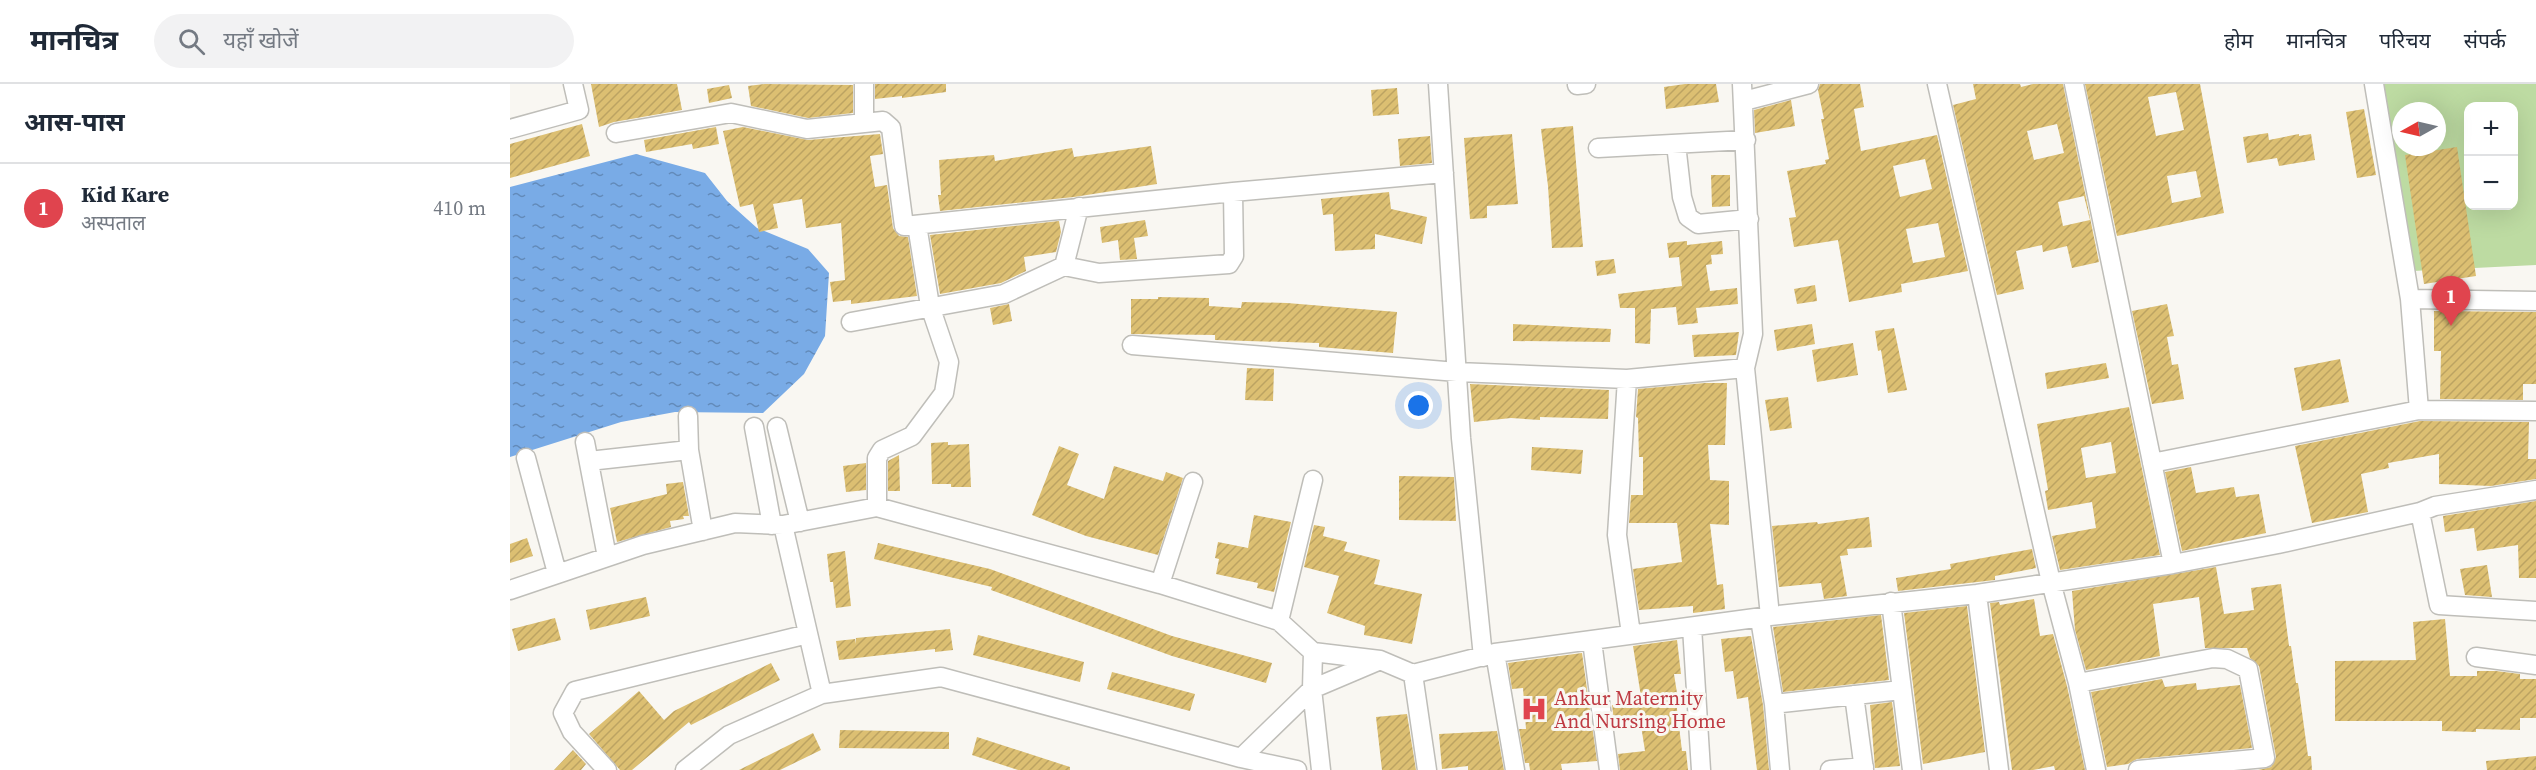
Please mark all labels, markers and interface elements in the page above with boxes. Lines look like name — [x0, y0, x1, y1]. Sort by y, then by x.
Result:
search box — [154, 14, 574, 68]
text: मानचित्र — [30, 21, 118, 59]
icon: search — [175, 25, 208, 58]
text: यहाँ खोजें — [223, 25, 299, 55]
text: होम — [2224, 26, 2253, 55]
text: मानचित्र — [2286, 26, 2346, 55]
text: परिचय — [2379, 26, 2431, 55]
text: संपर्क — [2464, 26, 2506, 55]
north arrow — [2392, 102, 2446, 156]
map controls — [2464, 102, 2518, 210]
button: + — [2464, 102, 2518, 156]
text: आस-पास — [24, 104, 125, 140]
button: − — [2464, 156, 2518, 210]
text: Kid Kare — [81, 179, 169, 209]
text: 1 — [38, 194, 49, 222]
text: 410 m — [433, 194, 486, 222]
text: अस्पताल — [81, 209, 146, 237]
pin: 1 — [2432, 276, 2470, 326]
your location — [1404, 391, 1433, 420]
place label: Ankur Maternity And Nursing Home — [1554, 684, 1726, 735]
hospital icon: Ankur Maternity And Nursing Home — [1519, 694, 1549, 724]

